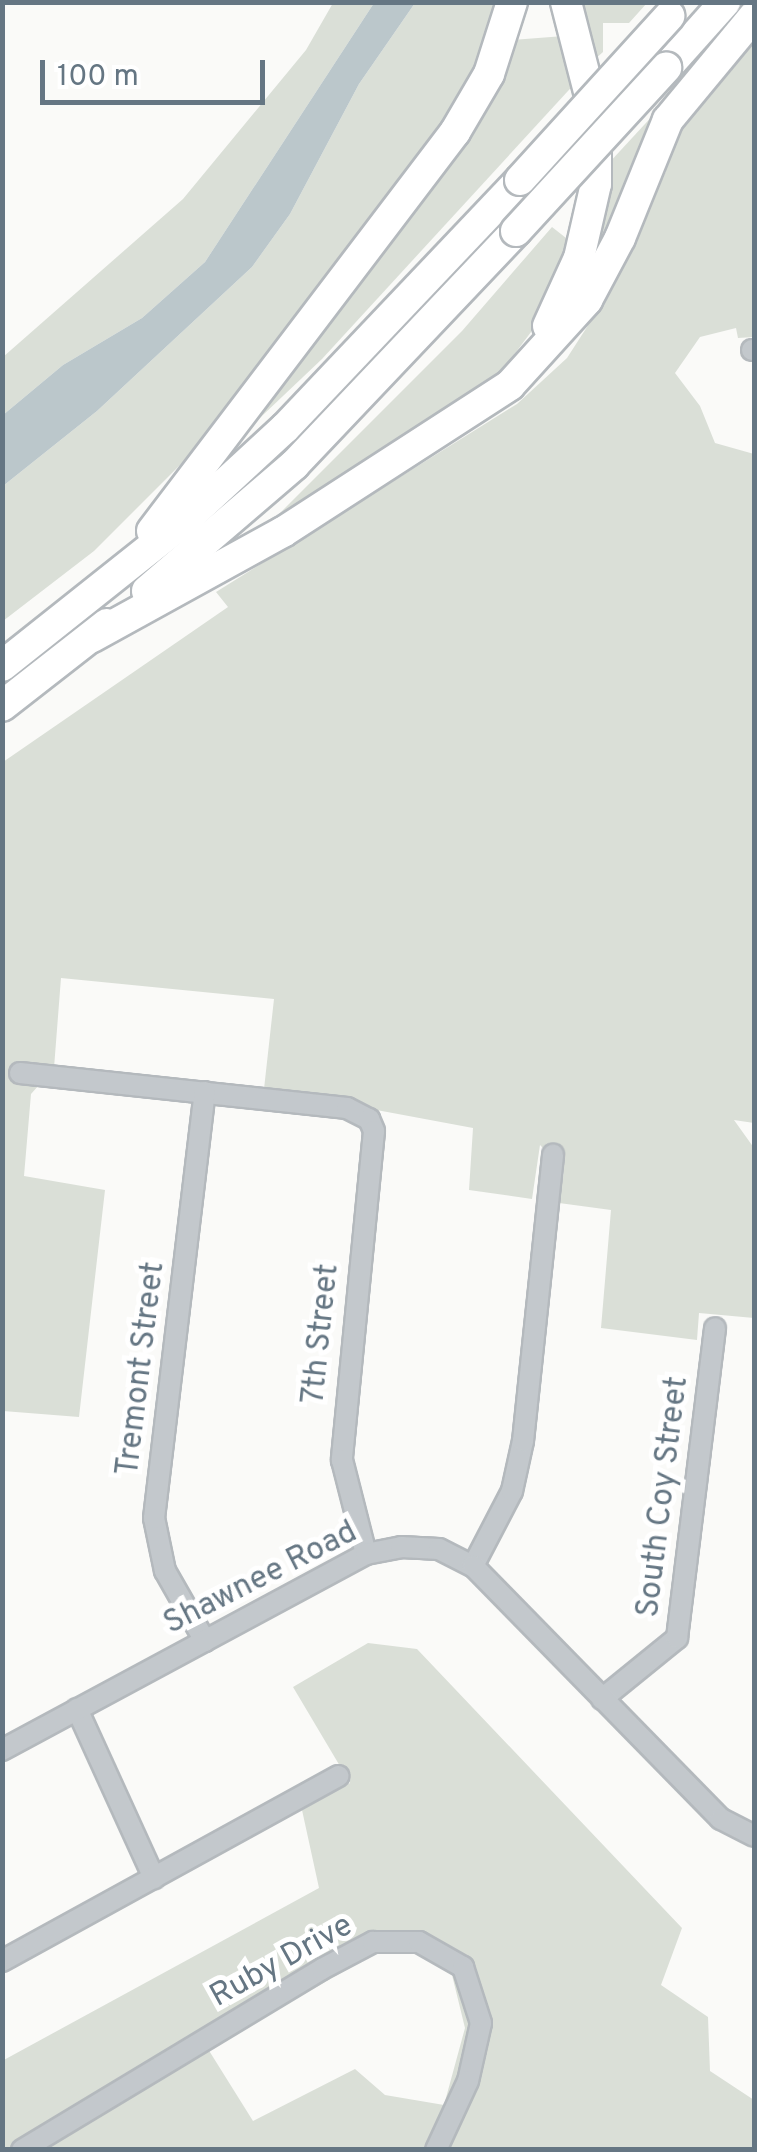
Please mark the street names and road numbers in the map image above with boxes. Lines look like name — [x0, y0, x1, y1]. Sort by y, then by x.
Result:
street label: Tremont Street — [110, 1260, 174, 1478]
street label: 7th Street — [296, 1262, 348, 1406]
street label: South Coy Street — [630, 1374, 698, 1620]
street label: Shawnee Road — [158, 1514, 364, 1644]
street label: Ruby Drive — [204, 1907, 360, 2017]

